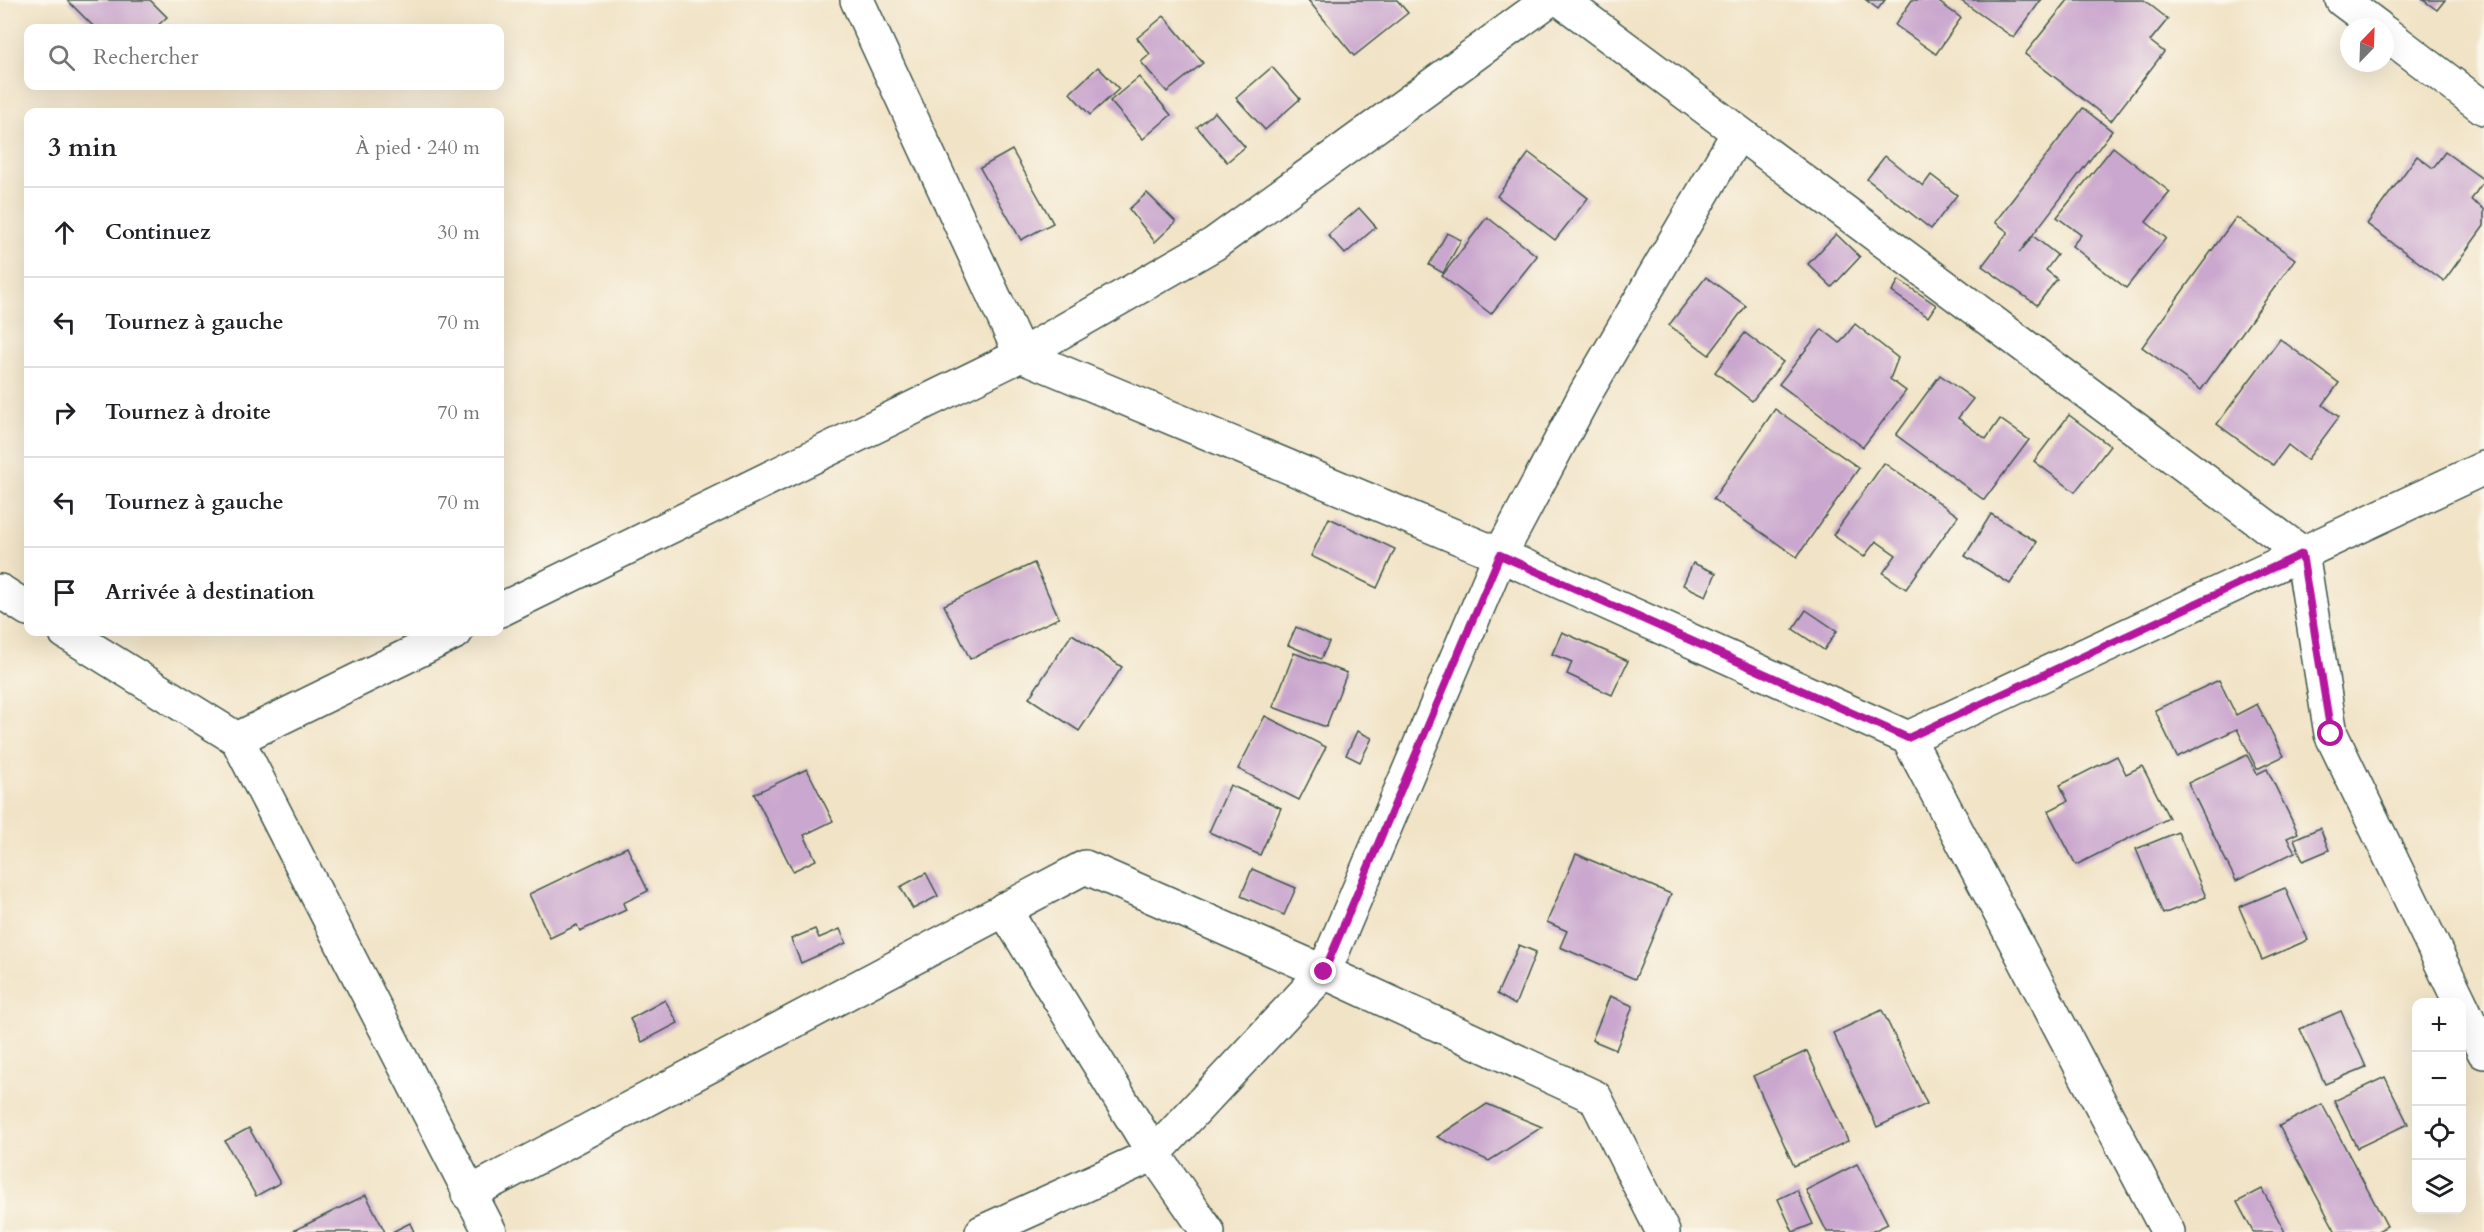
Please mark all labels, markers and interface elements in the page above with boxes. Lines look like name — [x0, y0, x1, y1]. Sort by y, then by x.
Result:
north arrow — [2340, 18, 2394, 72]
search box — [24, 24, 504, 90]
icon: search — [45, 41, 78, 74]
text: Rechercher — [93, 42, 198, 72]
text: 3 min — [48, 130, 117, 165]
text: À pied · 240 m — [356, 134, 480, 161]
icon: ahead — [48, 216, 81, 249]
text: Continuez — [105, 217, 211, 247]
text: 30 m — [437, 219, 480, 246]
icon: left — [48, 306, 81, 339]
text: Tournez à gauche — [105, 307, 284, 337]
text: 70 m — [437, 309, 480, 336]
icon: right — [48, 396, 81, 429]
text: Tournez à droite — [105, 397, 271, 427]
text: 70 m — [437, 399, 480, 426]
icon: left — [48, 486, 81, 519]
text: Tournez à gauche — [105, 487, 284, 517]
text: 70 m — [437, 489, 480, 516]
icon: arrive — [48, 576, 81, 609]
text: Arrivée à destination — [105, 577, 315, 607]
route start — [2317, 720, 2343, 746]
route end — [1310, 958, 1336, 984]
map controls — [2412, 998, 2466, 1214]
button: + — [2412, 998, 2466, 1052]
button: − — [2412, 1052, 2466, 1106]
button: locate — [2412, 1106, 2466, 1160]
button: layers — [2412, 1160, 2466, 1214]

